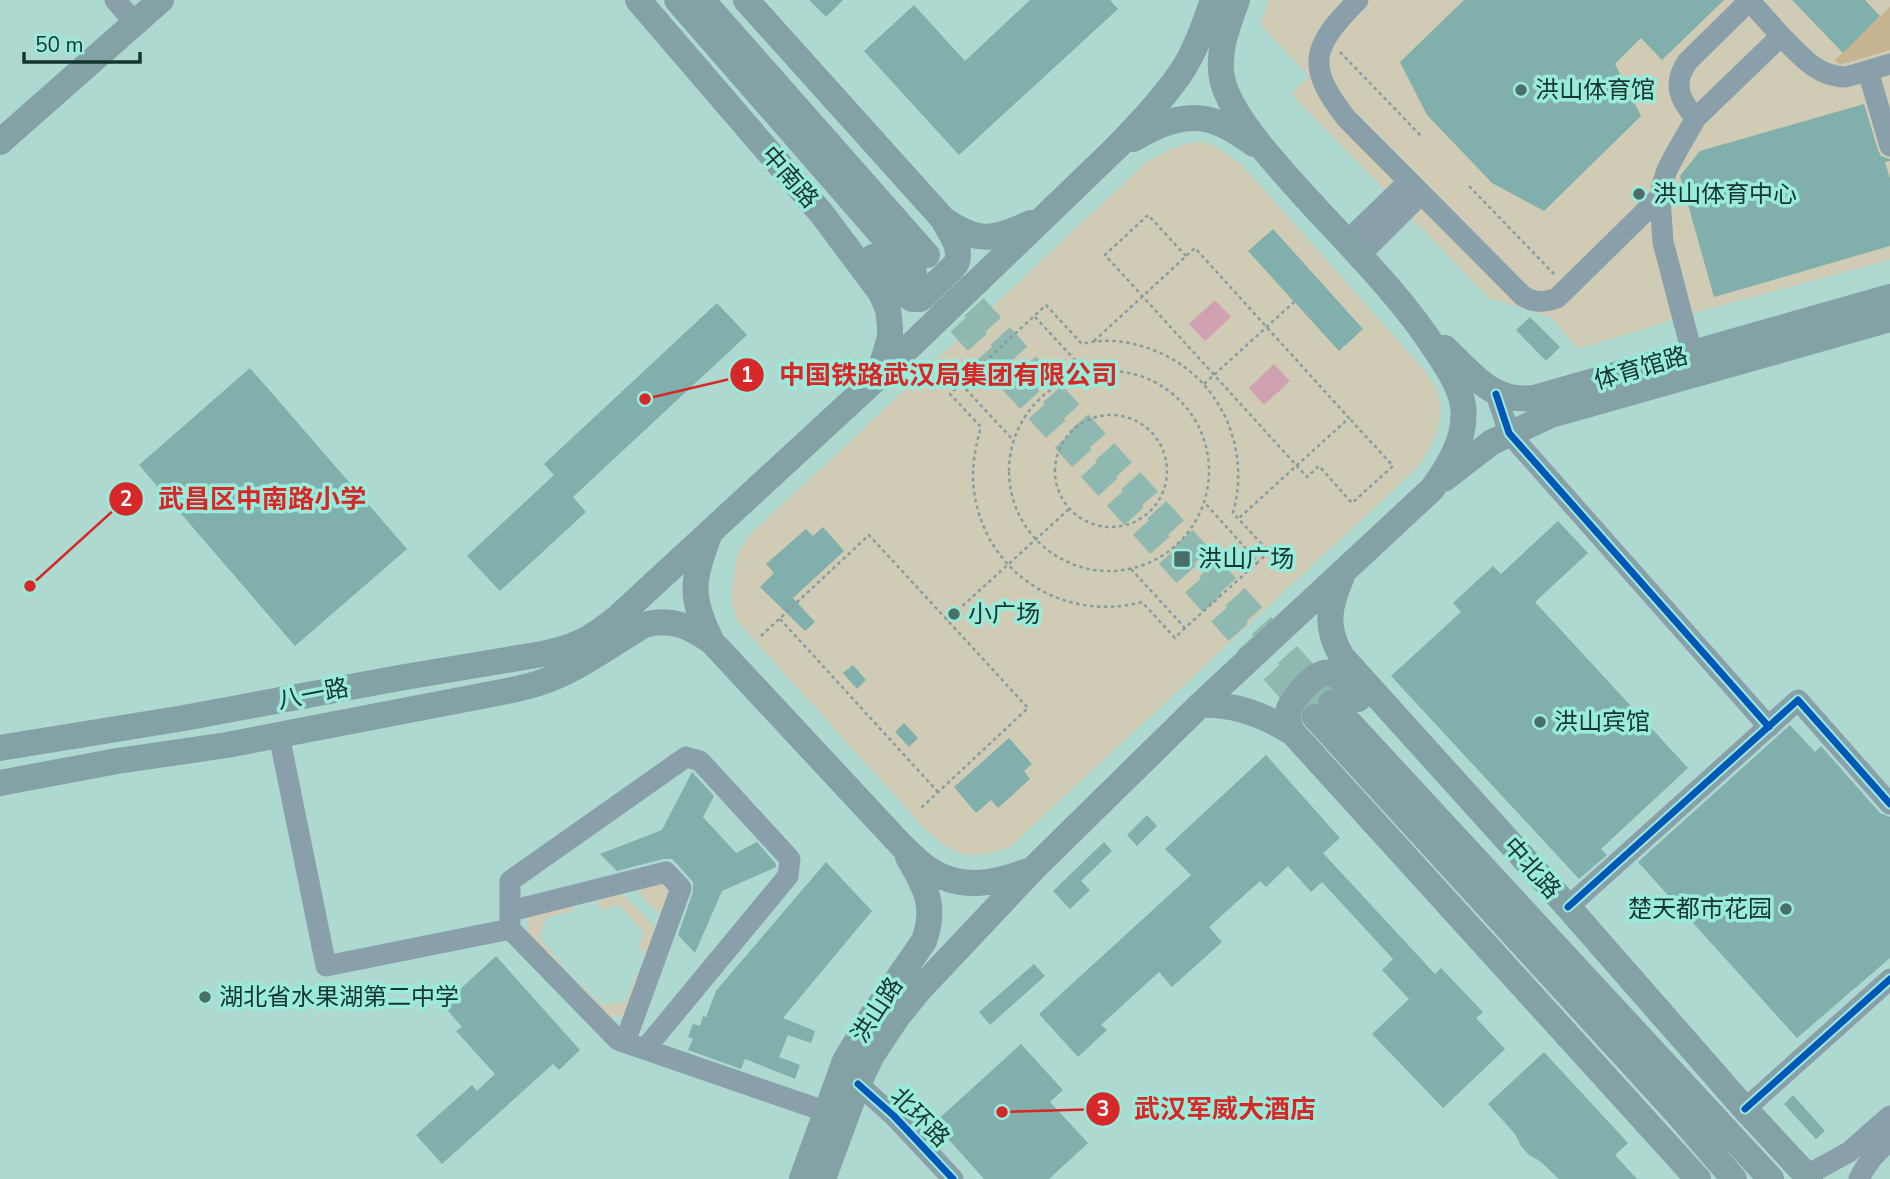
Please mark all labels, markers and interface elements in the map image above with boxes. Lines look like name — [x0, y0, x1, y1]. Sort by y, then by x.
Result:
scale bar — [24, 21, 140, 65]
text: 50 m — [35, 31, 84, 59]
place label: 洪山体育馆 — [1535, 74, 1655, 106]
marker: 洪山体育馆 — [1513, 82, 1529, 98]
street label: 中南路 — [754, 139, 826, 215]
place label: 洪山体育中心 — [1653, 178, 1797, 210]
marker: 洪山体育中心 — [1631, 186, 1647, 202]
street label: 体育馆路 — [1590, 339, 1692, 397]
callout: 中国铁路武汉局集团有限公司 — [730, 351, 1131, 398]
text: 中国铁路武汉局集团有限公司 — [779, 358, 1117, 393]
text: 1 — [741, 361, 753, 389]
callout: 武昌区中南路小学 — [109, 475, 380, 522]
text: 武昌区中南路小学 — [158, 482, 366, 517]
text: 2 — [120, 485, 132, 513]
place label: 洪山广场 — [1198, 543, 1294, 575]
marker: 洪山广场 — [1172, 549, 1192, 569]
place label: 小广场 — [968, 598, 1040, 630]
marker: 小广场 — [946, 606, 962, 622]
street label: 八一路 — [275, 671, 351, 717]
place label: 洪山宾馆 — [1554, 706, 1650, 738]
marker: 洪山宾馆 — [1532, 714, 1548, 730]
street label: 中北路 — [1496, 831, 1568, 905]
place label: 楚天都市花园 — [1628, 893, 1772, 925]
marker: 楚天都市花园 — [1778, 901, 1794, 917]
street label: 洪山路 — [844, 971, 910, 1049]
place label: 湖北省水果湖第二中学 — [219, 981, 459, 1013]
marker: 湖北省水果湖第二中学 — [197, 989, 213, 1005]
street label: 北环路 — [883, 1080, 957, 1154]
callout: 武汉军威大酒店 — [1085, 1085, 1330, 1132]
text: 武汉军威大酒店 — [1134, 1092, 1316, 1127]
text: 3 — [1097, 1095, 1109, 1123]

